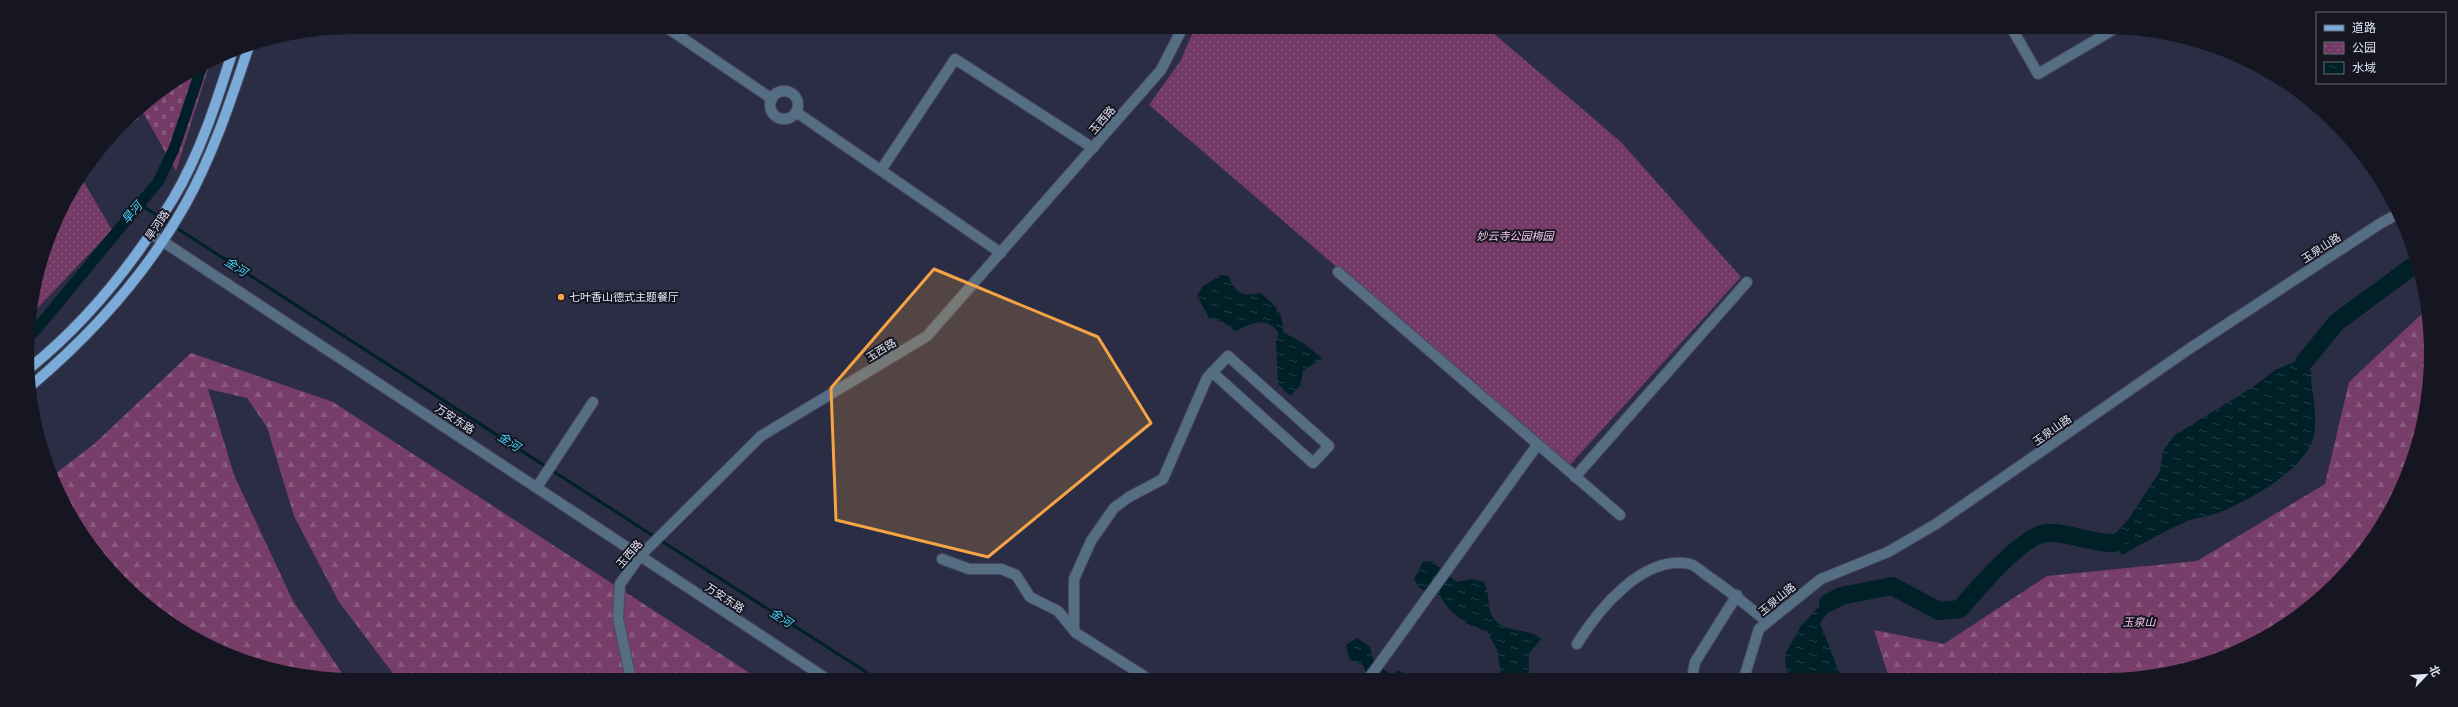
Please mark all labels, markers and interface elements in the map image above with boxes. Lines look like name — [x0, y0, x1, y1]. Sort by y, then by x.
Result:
legend — [2316, 12, 2446, 84]
text: 道路 — [2352, 21, 2376, 35]
text: 公园 — [2352, 41, 2376, 55]
text: 水域 — [2352, 61, 2376, 75]
street label: 玉西路 — [1087, 104, 1117, 136]
water label: 旱河 — [119, 198, 146, 227]
street label: 旱河路 — [143, 208, 171, 242]
park label: 妙云寺公园梅园 — [1477, 230, 1555, 242]
street label: 玉泉山路 — [2299, 231, 2343, 265]
water label: 金河 — [222, 255, 252, 280]
place label: 七叶香山德式主题餐厅 — [569, 291, 679, 303]
marker: 七叶香山德式主题餐厅 — [556, 292, 566, 302]
street label: 玉西路 — [864, 336, 898, 364]
street label: 万安东路 — [433, 402, 477, 436]
street label: 玉泉山路 — [2031, 412, 2073, 448]
water label: 金河 — [495, 430, 525, 455]
street label: 玉西路 — [614, 538, 644, 570]
street label: 玉泉山路 — [1756, 580, 1798, 618]
street label: 万安东路 — [703, 581, 747, 615]
water label: 金河 — [767, 606, 797, 631]
park label: 玉泉山 — [2123, 616, 2156, 628]
north arrow — [2406, 655, 2446, 695]
text: 北 — [2427, 663, 2443, 678]

